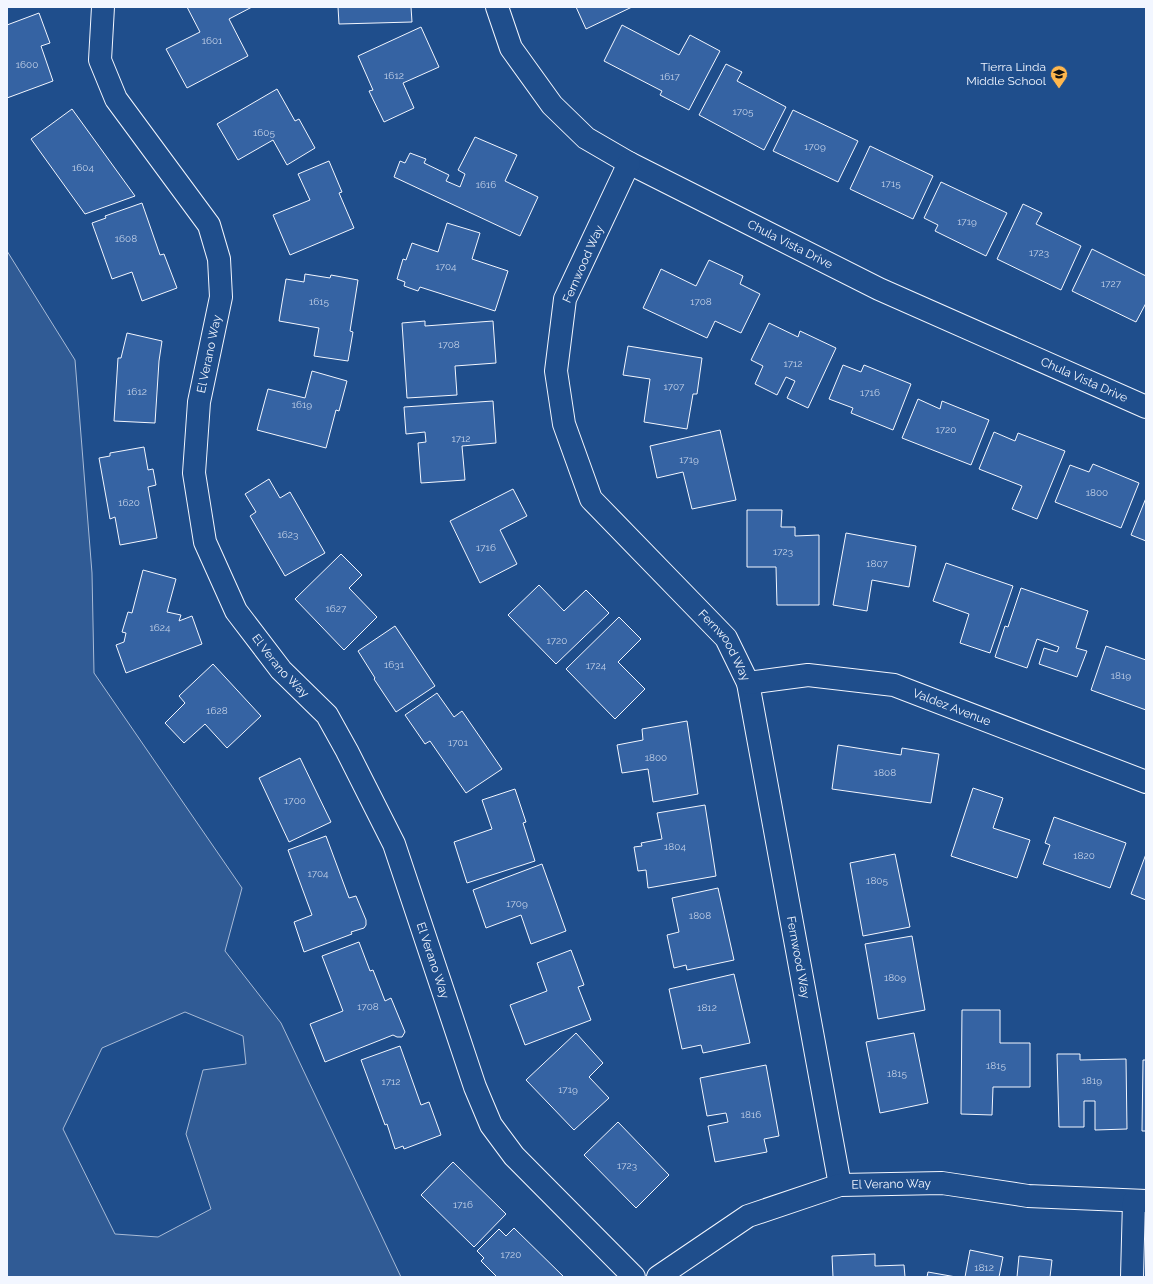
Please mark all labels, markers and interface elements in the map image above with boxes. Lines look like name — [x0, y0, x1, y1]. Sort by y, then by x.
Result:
house number: 1601 — [202, 35, 223, 46]
house number: 1600 — [16, 59, 38, 70]
place label: Tierra Linda Middle School — [966, 60, 1047, 88]
school or university icon: Tierra Linda Middle School — [1049, 64, 1069, 89]
house number: 1612 — [384, 70, 404, 81]
house number: 1617 — [660, 71, 681, 82]
house number: 1705 — [732, 106, 754, 117]
house number: 1605 — [253, 127, 275, 138]
house number: 1709 — [804, 141, 826, 152]
house number: 1604 — [72, 162, 94, 173]
house number: 1715 — [881, 178, 901, 189]
house number: 1616 — [476, 179, 496, 190]
house number: 1719 — [957, 216, 977, 227]
street label: Chula Vista Drive — [745, 217, 835, 272]
street label: Fernwood Way — [560, 223, 607, 305]
house number: 1608 — [115, 233, 137, 244]
house number: 1723 — [1029, 247, 1049, 258]
house number: 1704 — [435, 261, 457, 272]
house number: 1727 — [1101, 278, 1122, 289]
house number: 1615 — [309, 296, 330, 307]
house number: 1708 — [690, 296, 712, 307]
street label: El Verano Way — [194, 313, 224, 394]
house number: 1708 — [438, 339, 460, 350]
street label: Chula Vista Drive — [1039, 354, 1130, 405]
house number: 1712 — [783, 358, 803, 369]
house number: 1707 — [664, 381, 685, 392]
house number: 1612 — [127, 386, 147, 397]
house number: 1716 — [860, 387, 880, 398]
house number: 1619 — [292, 399, 312, 410]
house number: 1720 — [936, 424, 956, 435]
house number: 1712 — [451, 433, 471, 444]
house number: 1719 — [679, 454, 699, 465]
house number: 1800 — [1086, 487, 1108, 498]
house number: 1620 — [118, 497, 140, 508]
house number: 1623 — [278, 529, 298, 540]
house number: 1716 — [476, 542, 496, 553]
house number: 1723 — [773, 546, 793, 557]
house number: 1807 — [866, 558, 888, 569]
house number: 1627 — [326, 603, 347, 614]
street label: Fernwood Way — [695, 607, 753, 684]
house number: 1624 — [150, 622, 171, 633]
street label: El Verano Way — [249, 631, 312, 701]
house number: 1720 — [547, 635, 567, 646]
house number: 1631 — [384, 659, 405, 670]
house number: 1724 — [586, 660, 607, 671]
house number: 1819 — [1111, 670, 1131, 681]
street label: Valdez Avenue — [911, 686, 993, 729]
house number: 1628 — [206, 705, 228, 716]
house number: 1701 — [448, 737, 469, 748]
house number: 1800 — [645, 752, 667, 763]
house number: 1808 — [874, 767, 896, 778]
house number: 1700 — [284, 795, 306, 806]
house number: 1804 — [664, 841, 686, 852]
house number: 1820 — [1073, 850, 1095, 861]
house number: 1704 — [307, 868, 329, 879]
house number: 1805 — [866, 875, 888, 886]
house number: 1709 — [506, 898, 528, 909]
house number: 1808 — [689, 910, 711, 921]
street label: Fernwood Way — [784, 915, 813, 1000]
street label: El Verano Way — [414, 920, 452, 1001]
house number: 1809 — [884, 972, 906, 983]
house number: 1708 — [357, 1001, 379, 1012]
house number: 1812 — [697, 1002, 717, 1013]
house number: 1815 — [986, 1060, 1007, 1071]
house number: 1815 — [887, 1068, 908, 1079]
house number: 1819 — [1082, 1075, 1102, 1086]
house number: 1712 — [381, 1076, 401, 1087]
house number: 1719 — [558, 1084, 578, 1095]
house number: 1816 — [741, 1109, 761, 1120]
house number: 1723 — [617, 1160, 637, 1171]
street label: El Verano Way — [851, 1176, 932, 1192]
house number: 1716 — [453, 1199, 473, 1210]
house number: 1720 — [501, 1249, 521, 1260]
house number: 1812 — [974, 1262, 994, 1273]

